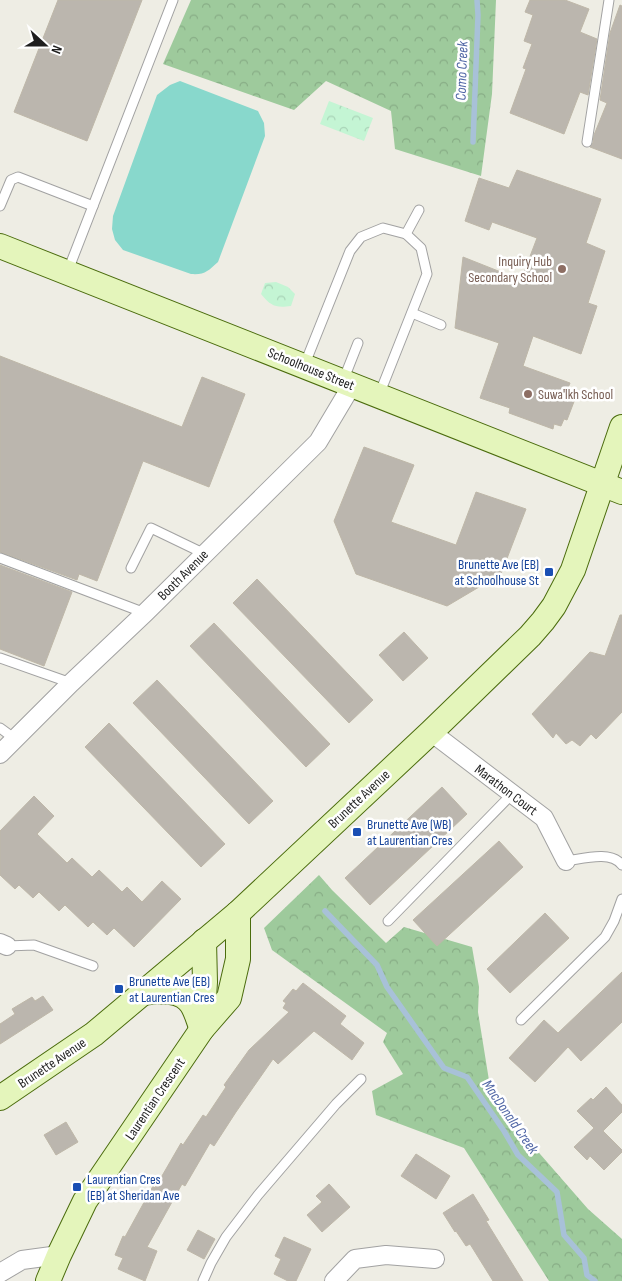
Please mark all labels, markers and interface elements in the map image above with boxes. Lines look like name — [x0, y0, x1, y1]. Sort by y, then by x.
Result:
north arrow — [20, 20, 70, 70]
water label: Como Creek — [451, 41, 473, 101]
text: N — [47, 43, 66, 56]
place label: Inquiry Hub Secondary School — [468, 253, 552, 286]
marker: Inquiry Hub Secondary School — [556, 263, 568, 275]
street label: Schoolhouse Street — [265, 344, 357, 394]
place label: Suwa'lkh School — [538, 386, 613, 403]
marker: Suwa'lkh School — [522, 388, 534, 400]
street label: Booth Avenue — [154, 546, 212, 604]
place label: Brunette Ave (EB) at Schoolhouse St — [455, 556, 539, 589]
marker: Brunette Ave (EB) at Schoolhouse St — [543, 566, 555, 578]
street label: Marathon Court — [471, 761, 541, 819]
street label: Brunette Avenue — [325, 766, 393, 832]
place label: Brunette Ave (WB) at Laurentian Cres — [367, 816, 452, 849]
marker: Brunette Ave (WB) at Laurentian Cres — [351, 826, 363, 838]
place label: Brunette Ave (EB) at Laurentian Cres — [129, 973, 214, 1006]
marker: Brunette Ave (EB) at Laurentian Cres — [113, 983, 125, 995]
street label: Brunette Avenue — [15, 1034, 89, 1092]
street label: Laurentian Crescent — [121, 1055, 189, 1143]
water label: MacDonald Creek — [478, 1076, 543, 1158]
place label: Laurentian Cres (EB) at Sheridan Ave — [87, 1171, 180, 1204]
marker: Laurentian Cres (EB) at Sheridan Ave — [71, 1181, 83, 1193]

